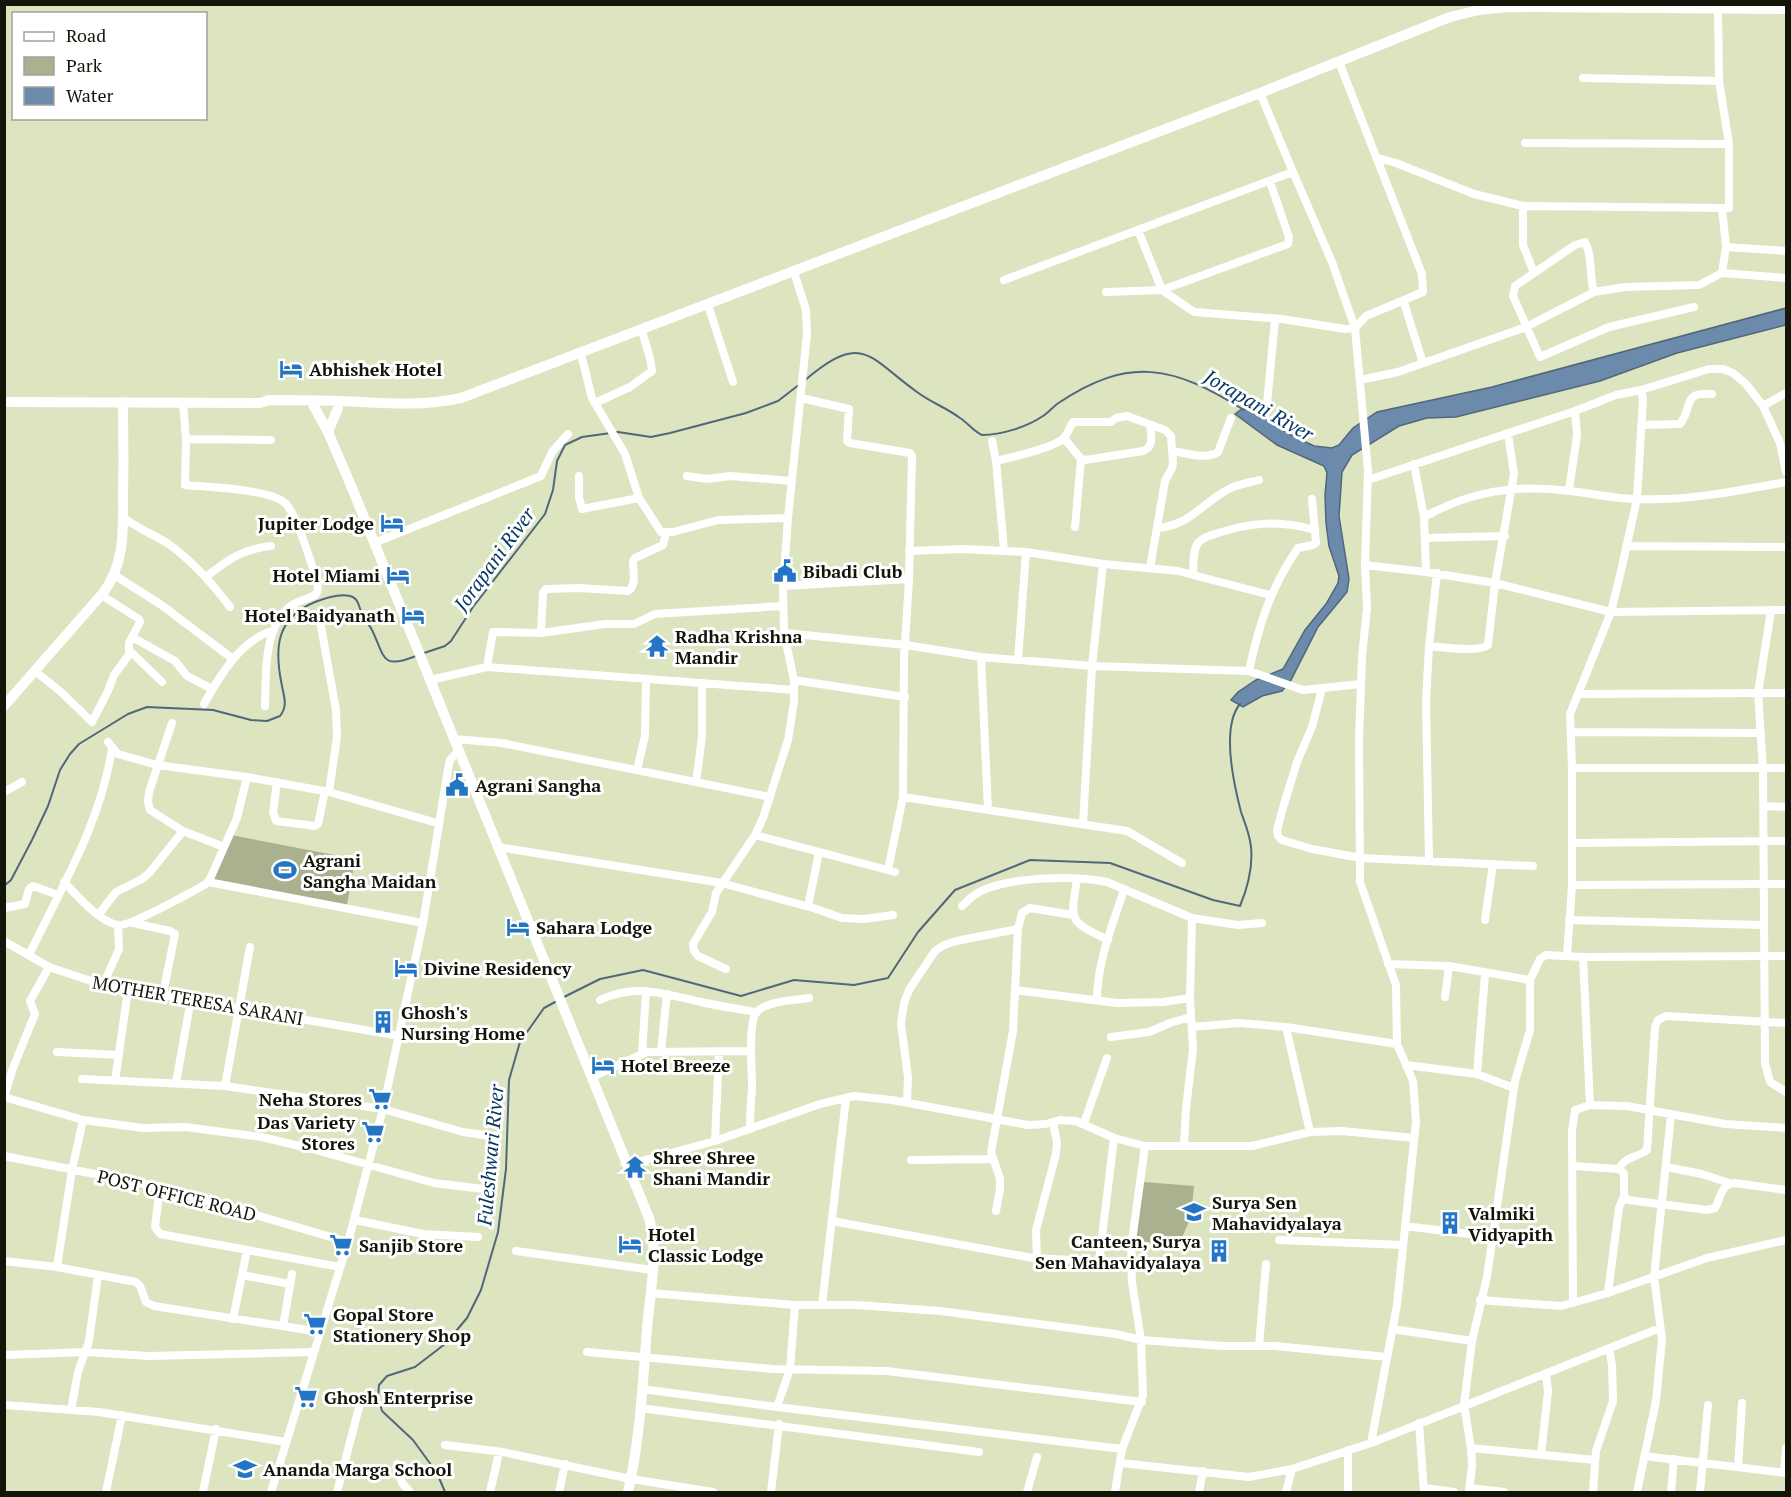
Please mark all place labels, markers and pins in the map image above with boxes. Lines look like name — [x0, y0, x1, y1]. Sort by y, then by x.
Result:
hotel icon: Abhishek Hotel — [278, 356, 304, 382]
place label: Abhishek Hotel — [309, 357, 442, 381]
hotel icon: Jupiter Lodge — [379, 510, 405, 536]
place label: Jupiter Lodge — [258, 511, 374, 535]
public building icon: Bibadi Club — [772, 558, 798, 584]
place label: Bibadi Club — [803, 559, 903, 583]
hotel icon: Hotel Miami — [385, 562, 411, 588]
place label: Hotel Miami — [273, 563, 380, 587]
hotel icon: Hotel Baidyanath — [400, 602, 426, 628]
place label: Hotel Baidyanath — [245, 603, 395, 627]
place label: Radha Krishna Mandir — [675, 624, 803, 669]
temple icon: Radha Krishna Mandir — [644, 633, 670, 659]
public building icon: Agrani Sangha — [444, 772, 470, 798]
place label: Agrani Sangha — [475, 773, 601, 797]
place label: Agrani Sangha Maidan — [303, 848, 437, 893]
sports icon: Agrani Sangha Maidan — [272, 857, 298, 883]
hotel icon: Sahara Lodge — [505, 914, 531, 940]
place label: Sahara Lodge — [536, 915, 652, 939]
hotel icon: Divine Residency — [393, 955, 419, 981]
place label: Divine Residency — [424, 956, 572, 980]
place label: Ghosh's Nursing Home — [401, 1000, 525, 1045]
building icon: Ghosh's Nursing Home — [370, 1009, 396, 1035]
hotel icon: Hotel Breeze — [590, 1052, 616, 1078]
place label: Hotel Breeze — [621, 1053, 731, 1077]
supermarket icon: Neha Stores — [367, 1086, 393, 1112]
place label: Neha Stores — [259, 1087, 362, 1111]
place label: Das Variety Stores — [257, 1110, 355, 1155]
supermarket icon: Das Variety Stores — [360, 1119, 386, 1145]
place label: Shree Shree Shani Mandir — [653, 1145, 770, 1190]
temple icon: Shree Shree Shani Mandir — [622, 1154, 648, 1180]
place label: Surya Sen Mahavidyalaya — [1212, 1190, 1342, 1235]
school or university icon: Surya Sen Mahavidyalaya — [1181, 1199, 1207, 1225]
place label: Valmiki Vidyapith — [1468, 1201, 1554, 1246]
building icon: Valmiki Vidyapith — [1437, 1210, 1463, 1236]
place label: Hotel Classic Lodge — [648, 1222, 764, 1267]
place label: Canteen, Surya Sen Mahavidyalaya — [1035, 1229, 1201, 1274]
hotel icon: Hotel Classic Lodge — [617, 1231, 643, 1257]
supermarket icon: Sanjib Store — [328, 1232, 354, 1258]
place label: Sanjib Store — [359, 1233, 464, 1257]
building icon: Canteen, Surya Sen Mahavidyalaya — [1206, 1238, 1232, 1264]
place label: Gopal Store Stationery Shop — [333, 1302, 471, 1347]
supermarket icon: Gopal Store Stationery Shop — [302, 1311, 328, 1337]
supermarket icon: Ghosh Enterprise — [293, 1384, 319, 1410]
place label: Ghosh Enterprise — [324, 1385, 473, 1409]
school or university icon: Ananda Marga School — [232, 1456, 258, 1482]
place label: Ananda Marga School — [263, 1457, 452, 1481]

